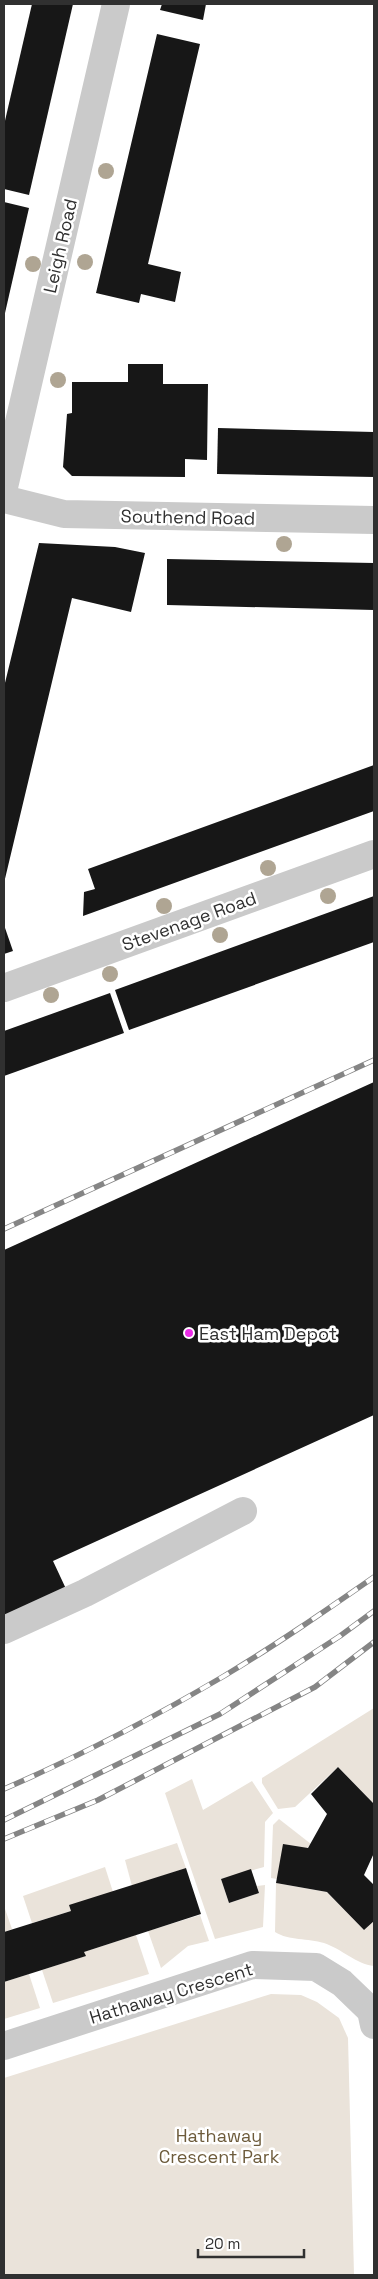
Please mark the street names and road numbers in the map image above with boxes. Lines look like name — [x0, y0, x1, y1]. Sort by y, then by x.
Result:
street label: Leigh Road — [38, 197, 82, 295]
street label: Southend Road — [121, 504, 255, 530]
street label: Stevenage Road — [119, 886, 259, 956]
street label: Hathaway Crescent — [86, 1957, 256, 2029]

